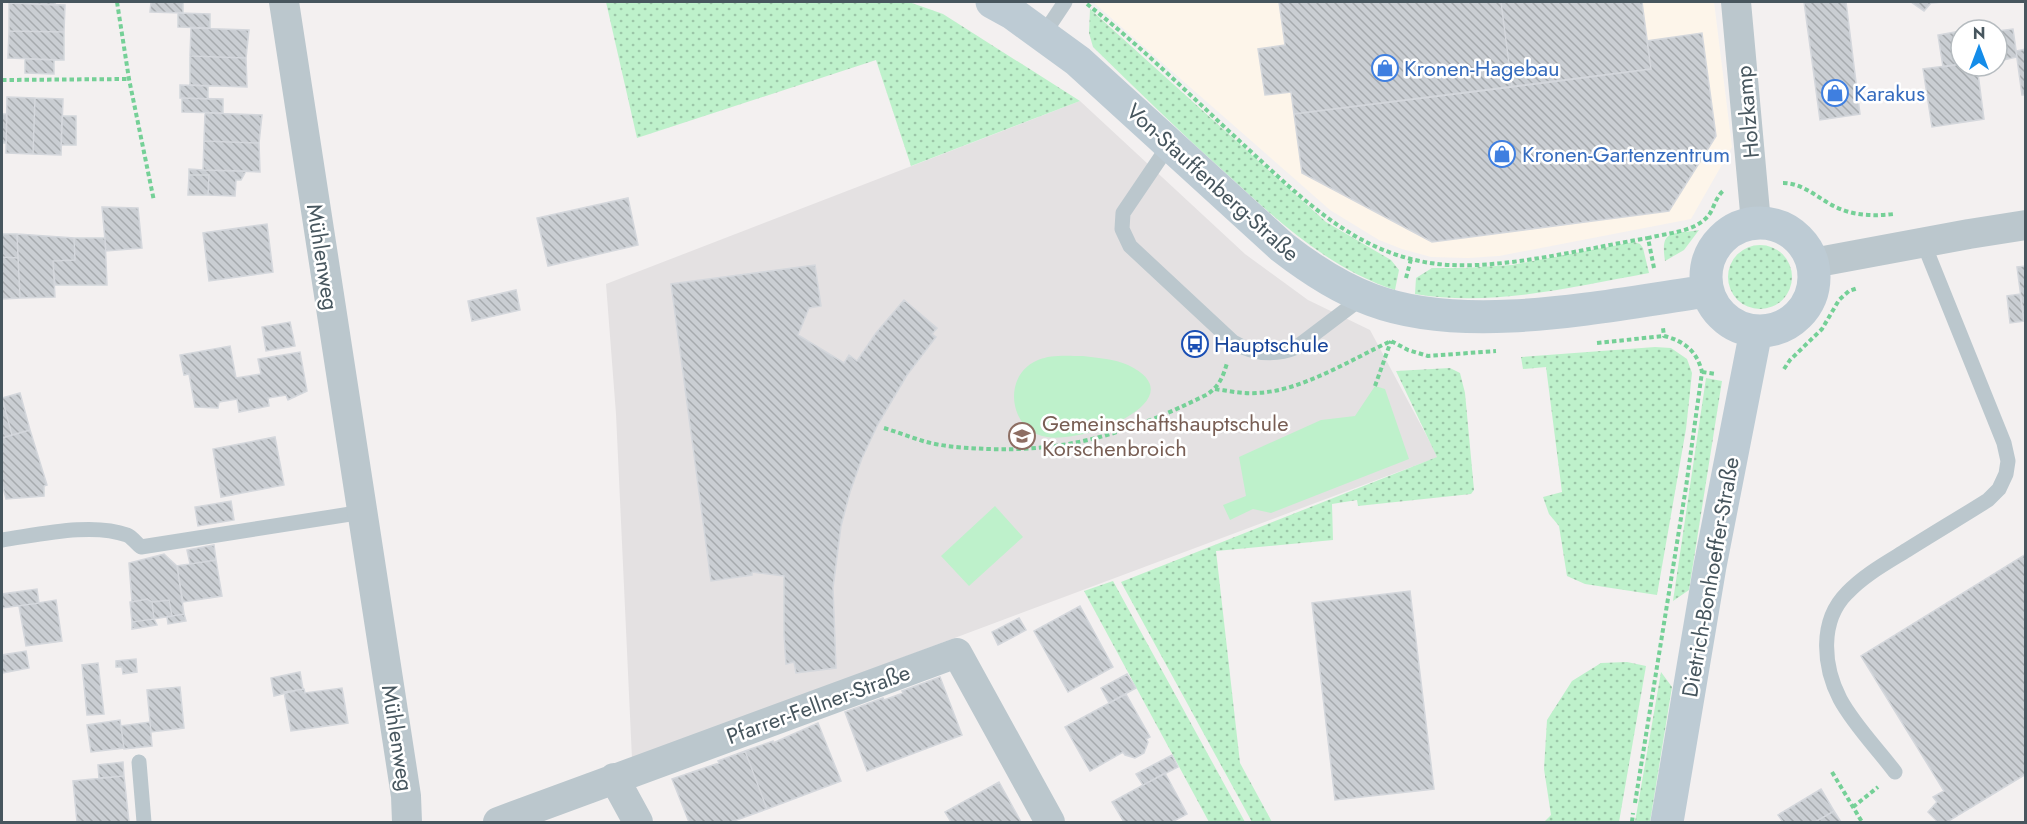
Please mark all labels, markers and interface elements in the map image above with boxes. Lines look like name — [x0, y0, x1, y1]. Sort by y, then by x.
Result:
north arrow — [1949, 18, 2009, 78]
text: N — [1973, 22, 1985, 45]
place label: Kronen-Hagebau — [1404, 52, 1560, 84]
shop icon: Kronen-Hagebau — [1370, 53, 1400, 83]
street label: Holzkamp — [1727, 64, 1767, 160]
place label: Karakus — [1854, 77, 1925, 109]
shop icon: Karakus — [1820, 78, 1850, 108]
street label: Von-Stauffenberg-Straße — [1119, 95, 1307, 269]
place label: Kronen-Gartenzentrum — [1522, 138, 1730, 170]
shop icon: Kronen-Gartenzentrum — [1487, 139, 1517, 169]
street label: Mühlenweg — [299, 202, 347, 312]
place label: Hauptschule — [1214, 328, 1329, 360]
bus stop icon: Hauptschule — [1180, 329, 1210, 359]
place label: Gemeinschaftshauptschule Korschenbroich — [1042, 407, 1288, 464]
school or university icon: Gemeinschaftshauptschule Korschenbroich — [1007, 421, 1037, 451]
street label: Dietrich-Bonhoeffer-Straße — [1673, 454, 1747, 700]
street label: Pfarrer-Fellner-Straße — [722, 656, 914, 752]
street label: Mühlenweg — [374, 683, 422, 793]

